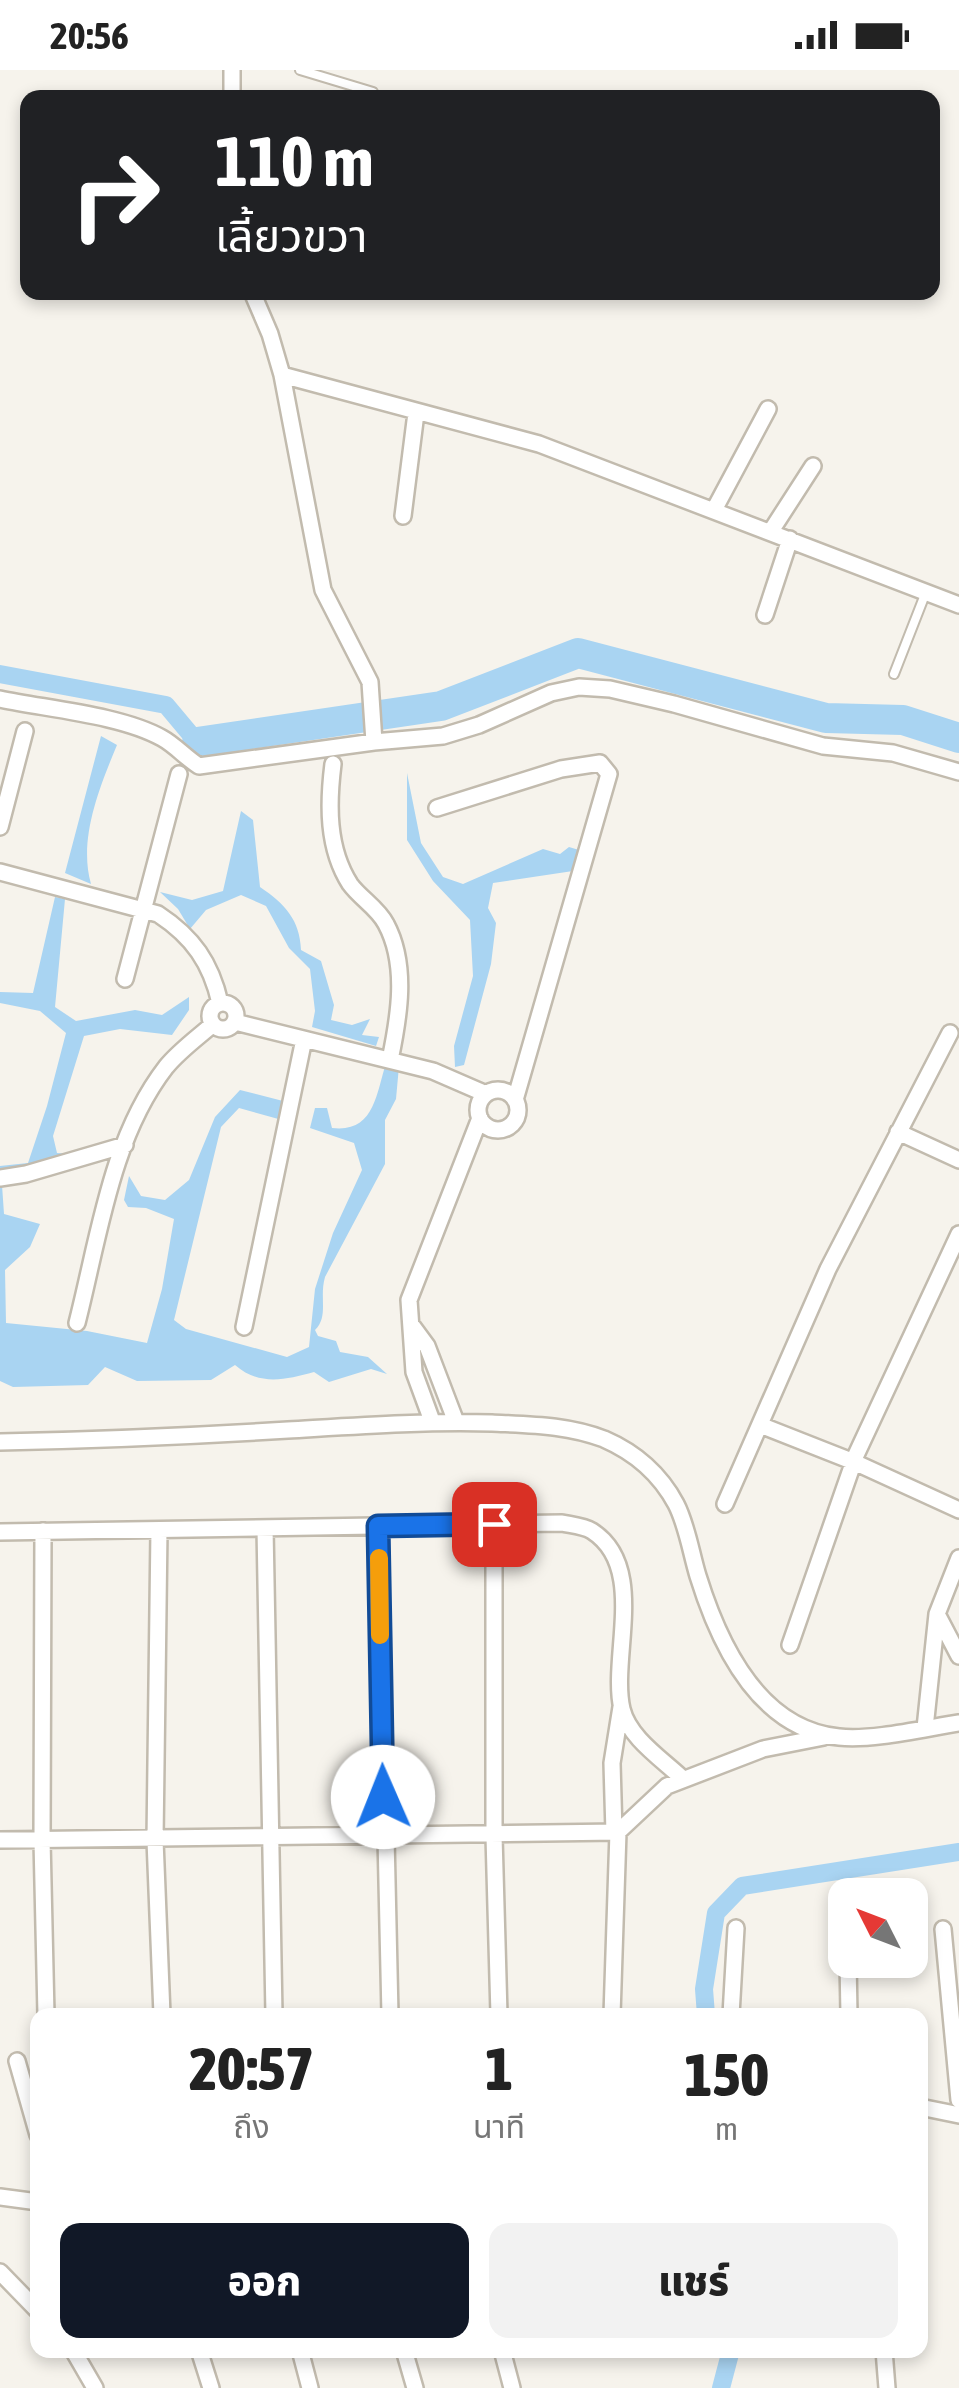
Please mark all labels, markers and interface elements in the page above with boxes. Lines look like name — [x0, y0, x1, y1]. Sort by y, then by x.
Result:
text: 20:56 — [50, 14, 129, 57]
text: 110 m — [215, 121, 374, 201]
icon: right — [50, 130, 180, 260]
text: เลี้ยวขวา — [215, 210, 367, 262]
pin — [452, 1482, 537, 1567]
icon: arrive — [467, 1497, 522, 1552]
position arrow — [331, 1745, 435, 1849]
north arrow — [828, 1878, 928, 1978]
map controls — [828, 1878, 928, 1978]
text: 20:57 — [189, 2034, 314, 2103]
text: 1 — [485, 2034, 513, 2103]
text: 150 — [684, 2040, 769, 2109]
text: ถึง — [233, 2108, 270, 2145]
text: นาที — [473, 2108, 525, 2145]
text: m — [715, 2110, 738, 2147]
button: ออก — [60, 2223, 469, 2338]
button: แชร์ — [489, 2223, 898, 2338]

